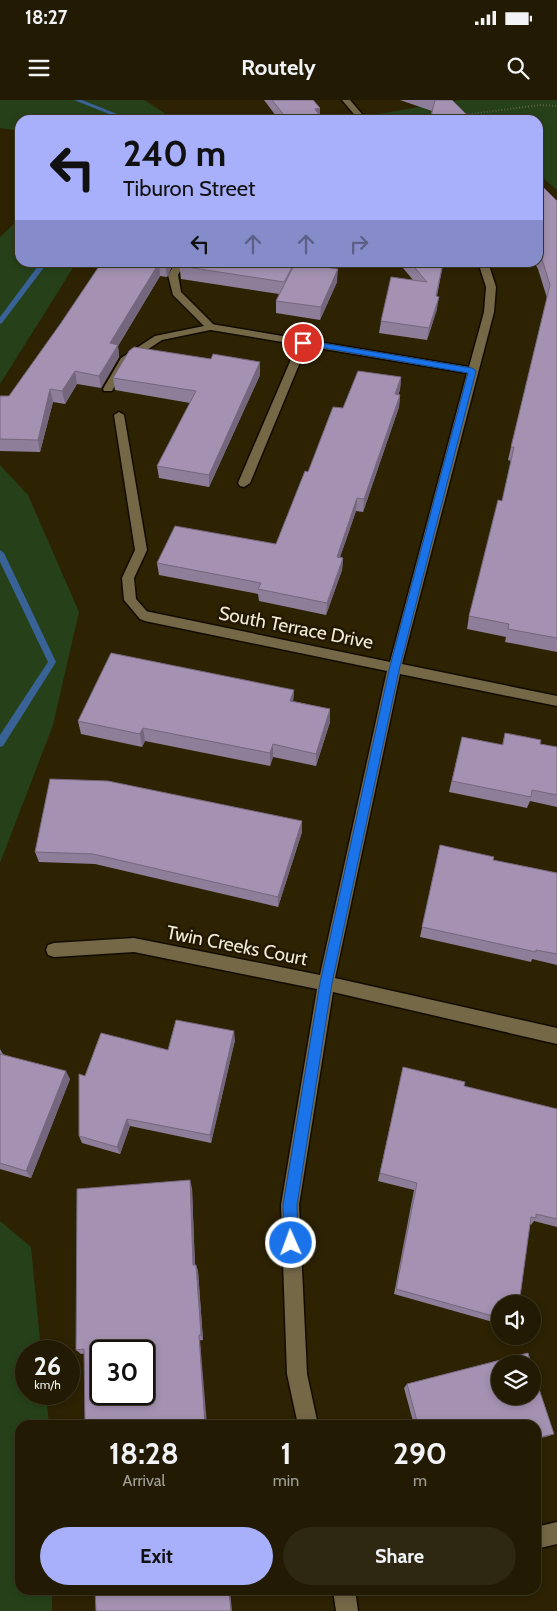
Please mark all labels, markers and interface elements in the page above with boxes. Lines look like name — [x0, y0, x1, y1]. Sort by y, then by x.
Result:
text: 18:27 — [25, 6, 67, 29]
icon: menu — [25, 54, 53, 82]
text: Routely — [241, 54, 316, 81]
icon: search — [504, 54, 532, 82]
text: 240 m — [123, 132, 226, 175]
icon: left — [40, 135, 105, 200]
text: Tiburon Street — [123, 175, 255, 202]
icon: left — [186, 230, 214, 258]
icon: ahead — [239, 230, 267, 258]
icon: ahead — [292, 230, 320, 258]
icon: right — [345, 230, 373, 258]
pin — [282, 322, 324, 364]
icon: arrive — [289, 329, 317, 357]
street label: South Terrace Drive — [217, 601, 375, 654]
street label: Twin Creeks Court — [164, 921, 310, 971]
position arrow — [264, 1216, 316, 1268]
map controls — [491, 1295, 541, 1405]
button: sound — [491, 1295, 541, 1345]
speed limit sign: 30 — [90, 1340, 155, 1405]
text: 26 — [34, 1351, 61, 1381]
button: layers — [491, 1355, 541, 1405]
text: km/h — [34, 1377, 61, 1392]
text: 18:28 — [109, 1435, 179, 1472]
text: 1 — [280, 1435, 291, 1472]
text: 290 — [393, 1435, 447, 1472]
text: Arrival — [123, 1471, 165, 1490]
text: min — [273, 1471, 299, 1490]
text: m — [413, 1471, 427, 1490]
button: Exit — [40, 1527, 273, 1585]
button: Share — [283, 1527, 516, 1585]

